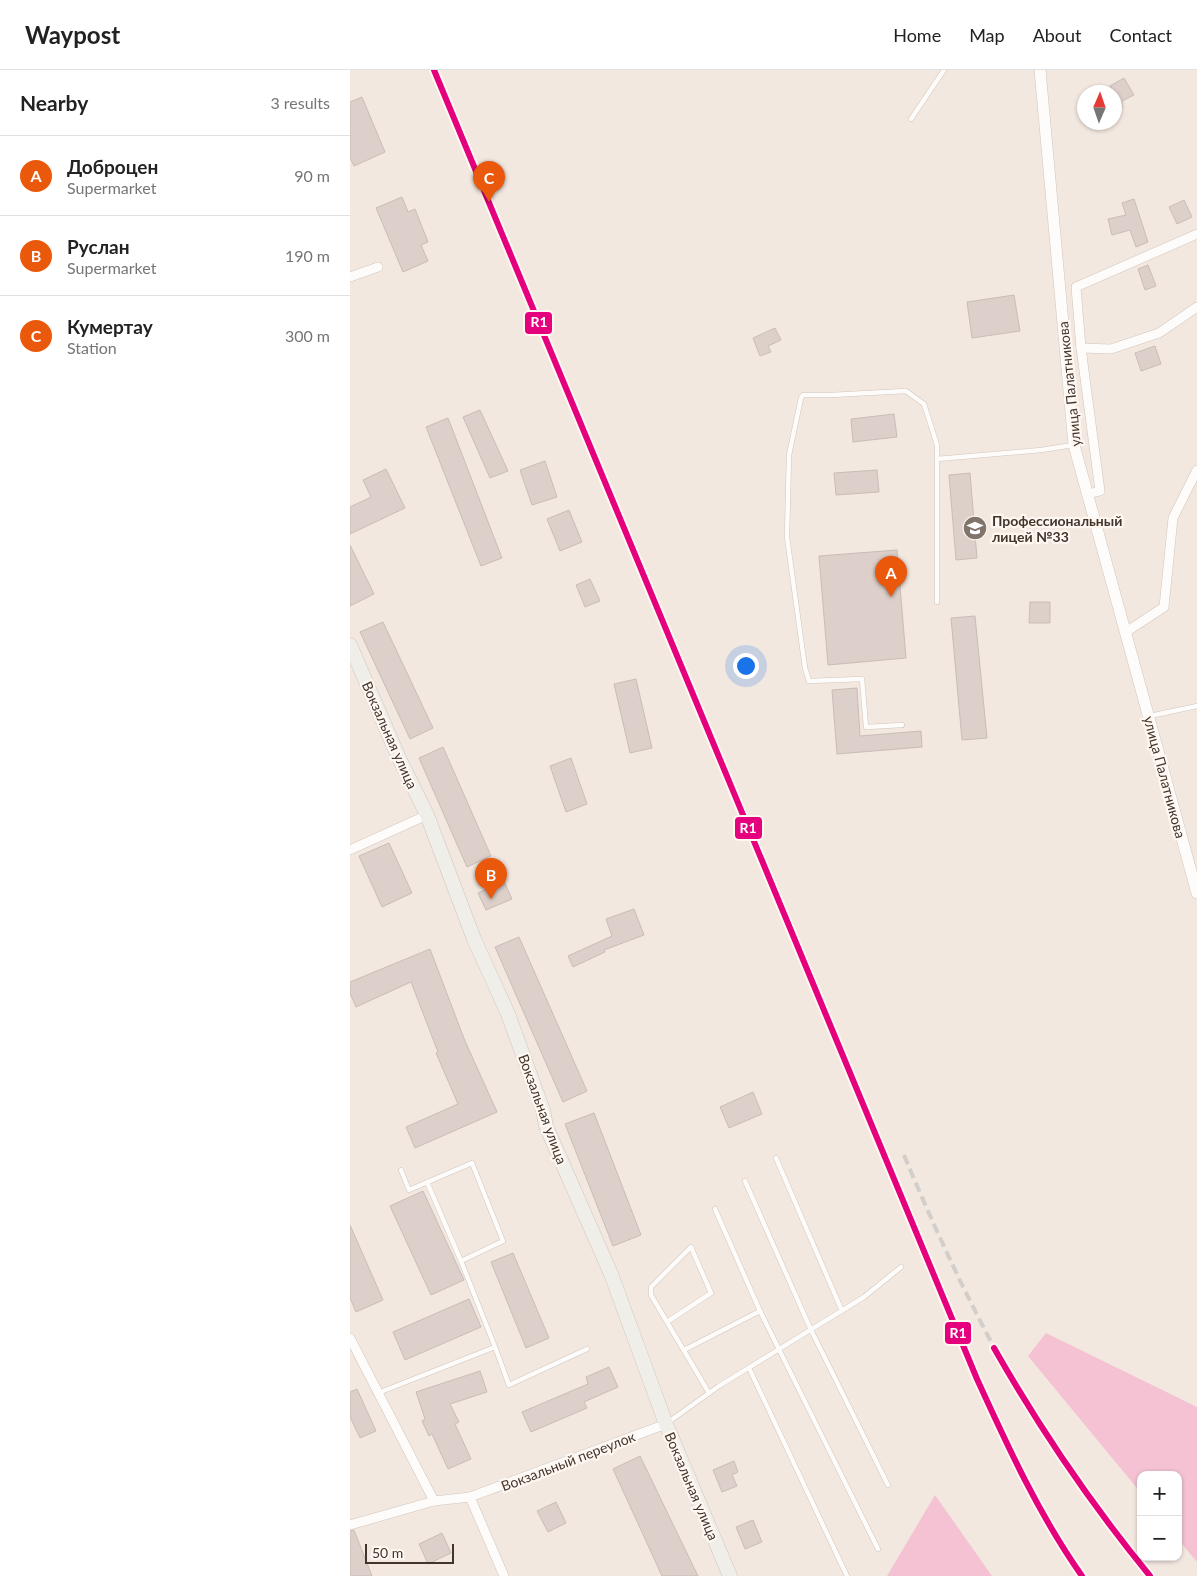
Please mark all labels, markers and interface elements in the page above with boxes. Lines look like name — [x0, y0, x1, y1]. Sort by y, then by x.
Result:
text: Waypost — [25, 20, 120, 49]
text: Home — [893, 24, 941, 46]
text: Map — [969, 24, 1005, 46]
text: About — [1033, 24, 1082, 46]
text: Contact — [1110, 24, 1172, 46]
north arrow — [1077, 85, 1122, 130]
text: Nearby — [20, 90, 88, 115]
text: 3 results — [270, 93, 330, 112]
text: Доброцен — [67, 155, 158, 178]
pin: C — [473, 161, 505, 202]
text: A — [30, 166, 42, 185]
text: 90 m — [294, 166, 330, 185]
text: Supermarket — [67, 178, 156, 197]
text: Руслан — [67, 235, 129, 258]
text: B — [31, 246, 41, 265]
text: 190 m — [285, 246, 330, 265]
text: Supermarket — [67, 258, 156, 277]
line badge: R1 — [524, 311, 553, 335]
text: R1 — [530, 313, 548, 330]
text: Кумертау — [67, 315, 153, 338]
street label: улица Палатникова — [1054, 321, 1084, 447]
text: C — [31, 326, 41, 345]
text: 300 m — [285, 326, 330, 345]
text: Station — [67, 338, 117, 357]
place label: Профессиональный лицей №33 — [992, 512, 1122, 545]
school or university icon: Профессиональный лицей №33 — [962, 515, 988, 541]
pin: A — [875, 556, 907, 597]
your location — [733, 653, 759, 679]
street label: Вокзальная улица — [359, 679, 421, 791]
street label: улица Палатникова — [1141, 714, 1189, 840]
line badge: R1 — [734, 816, 763, 840]
text: R1 — [739, 819, 757, 836]
pin: B — [475, 858, 507, 899]
street label: Вокзальная улица — [515, 1052, 571, 1166]
line badge: R1 — [944, 1321, 972, 1345]
text: R1 — [949, 1324, 967, 1341]
street label: Вокзальный переулок — [499, 1427, 638, 1494]
street label: Вокзальная улица — [662, 1429, 722, 1543]
map controls — [1137, 1471, 1182, 1561]
button: + — [1137, 1471, 1182, 1516]
button: − — [1137, 1516, 1182, 1561]
scale bar — [365, 1541, 454, 1564]
text: 50 m — [372, 1544, 403, 1561]

